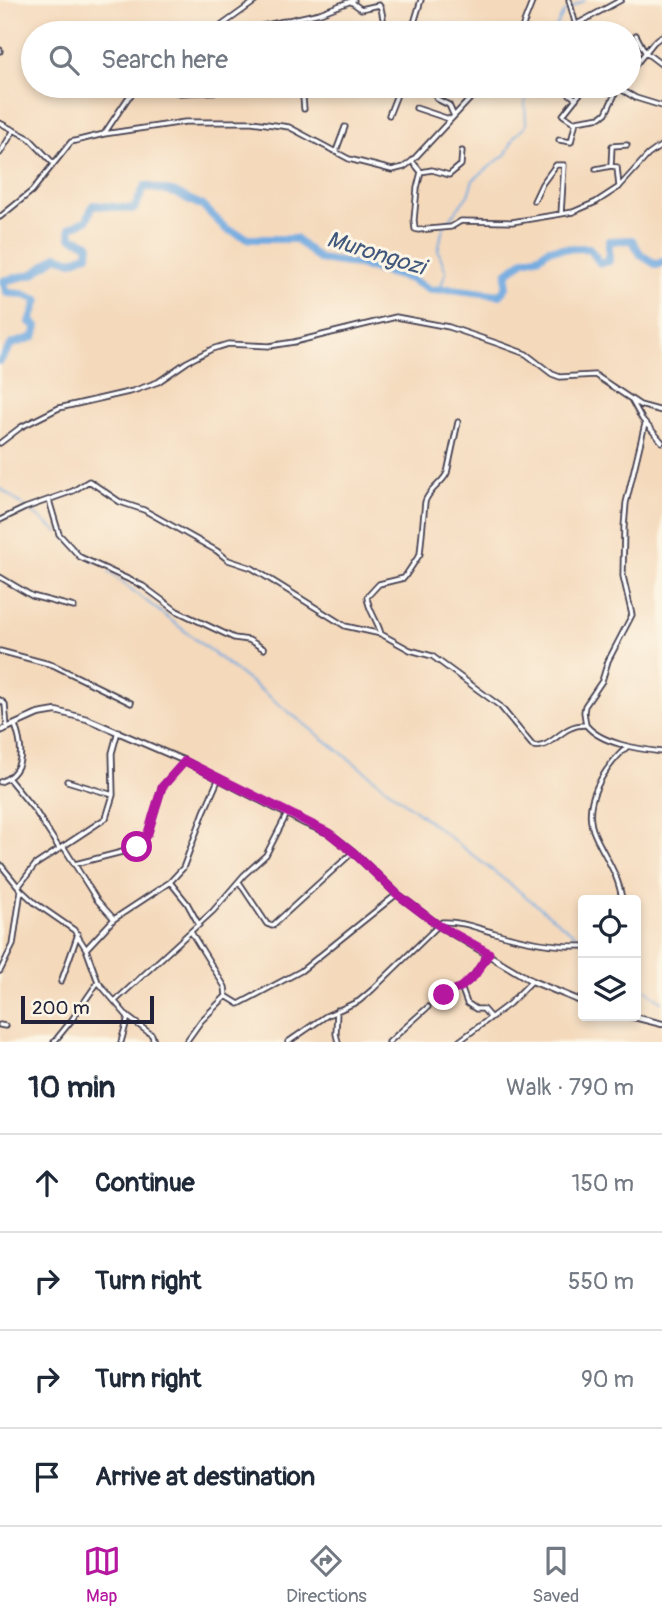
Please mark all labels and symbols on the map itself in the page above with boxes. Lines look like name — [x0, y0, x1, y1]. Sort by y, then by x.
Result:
water label: Murongozi — [323, 224, 432, 283]
route start — [121, 831, 152, 862]
route end — [428, 979, 459, 1010]
scale bar — [21, 993, 154, 1025]

